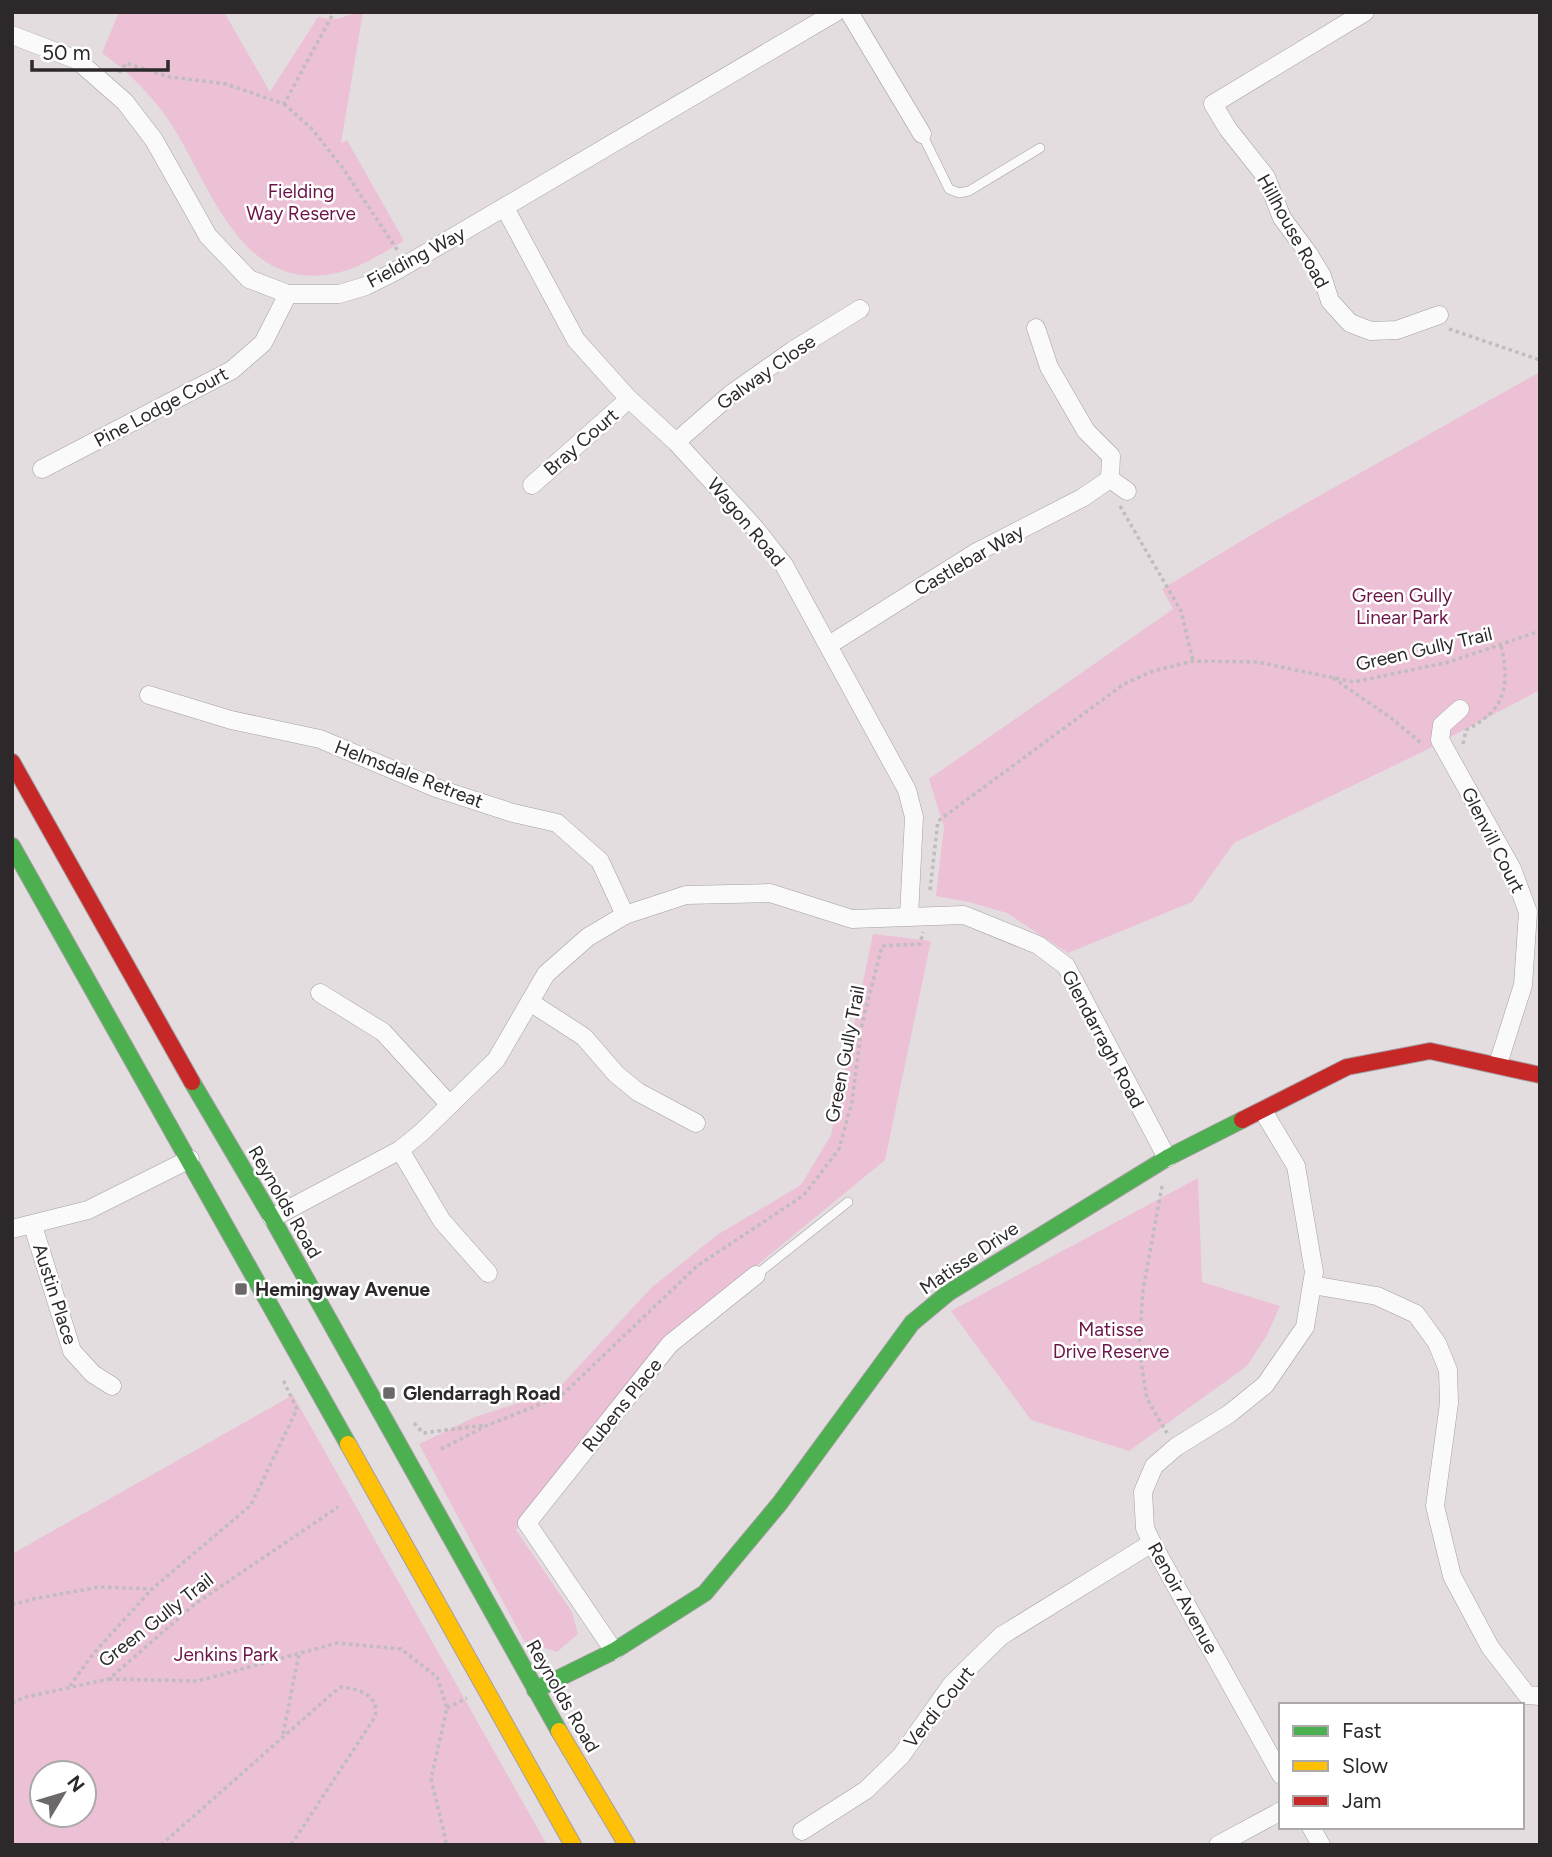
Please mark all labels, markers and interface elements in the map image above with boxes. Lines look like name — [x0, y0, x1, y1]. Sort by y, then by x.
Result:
scale bar — [32, 28, 168, 72]
text: 50 m — [42, 40, 91, 65]
street label: Hillhouse Road — [1252, 170, 1334, 292]
park label: Fielding Way Reserve — [246, 180, 356, 225]
street label: Fielding Way — [363, 221, 469, 293]
street label: Galway Close — [712, 329, 820, 415]
street label: Pine Lodge Court — [90, 362, 232, 452]
street label: Bray Court — [539, 403, 623, 481]
street label: Wagon Road — [702, 473, 790, 571]
street label: Castlebar Way — [910, 519, 1028, 601]
park label: Green Gully Linear Park — [1352, 584, 1452, 629]
street label: Green Gully Trail — [1354, 622, 1494, 676]
street label: Helmsdale Retreat — [332, 735, 486, 813]
street label: Glenvill Court — [1456, 783, 1530, 897]
street label: Glendarragh Road — [1057, 966, 1149, 1112]
street label: Green Gully Trail — [820, 983, 870, 1125]
street label: Reynolds Road — [243, 1142, 327, 1262]
street label: Matisse Drive — [915, 1217, 1023, 1299]
street label: Austin Place — [28, 1241, 82, 1347]
place label: Hemingway Avenue — [255, 1278, 431, 1301]
marker: Hemingway Avenue — [233, 1281, 249, 1297]
park label: Matisse Drive Reserve — [1053, 1318, 1169, 1363]
street label: Rubens Place — [577, 1354, 667, 1456]
place label: Glendarragh Road — [403, 1382, 561, 1405]
marker: Glendarragh Road — [381, 1385, 397, 1401]
street label: Renoir Avenue — [1143, 1538, 1223, 1658]
street label: Green Gully Trail — [94, 1568, 218, 1672]
street label: Reynolds Road — [521, 1636, 605, 1756]
park label: Jenkins Park — [174, 1643, 279, 1666]
street label: Verdi Court — [899, 1662, 979, 1752]
legend — [1279, 1703, 1524, 1829]
text: Fast — [1342, 1718, 1382, 1743]
text: Slow — [1342, 1753, 1388, 1778]
north arrow — [28, 1759, 98, 1829]
text: N — [62, 1771, 90, 1797]
text: Jam — [1342, 1788, 1381, 1813]

